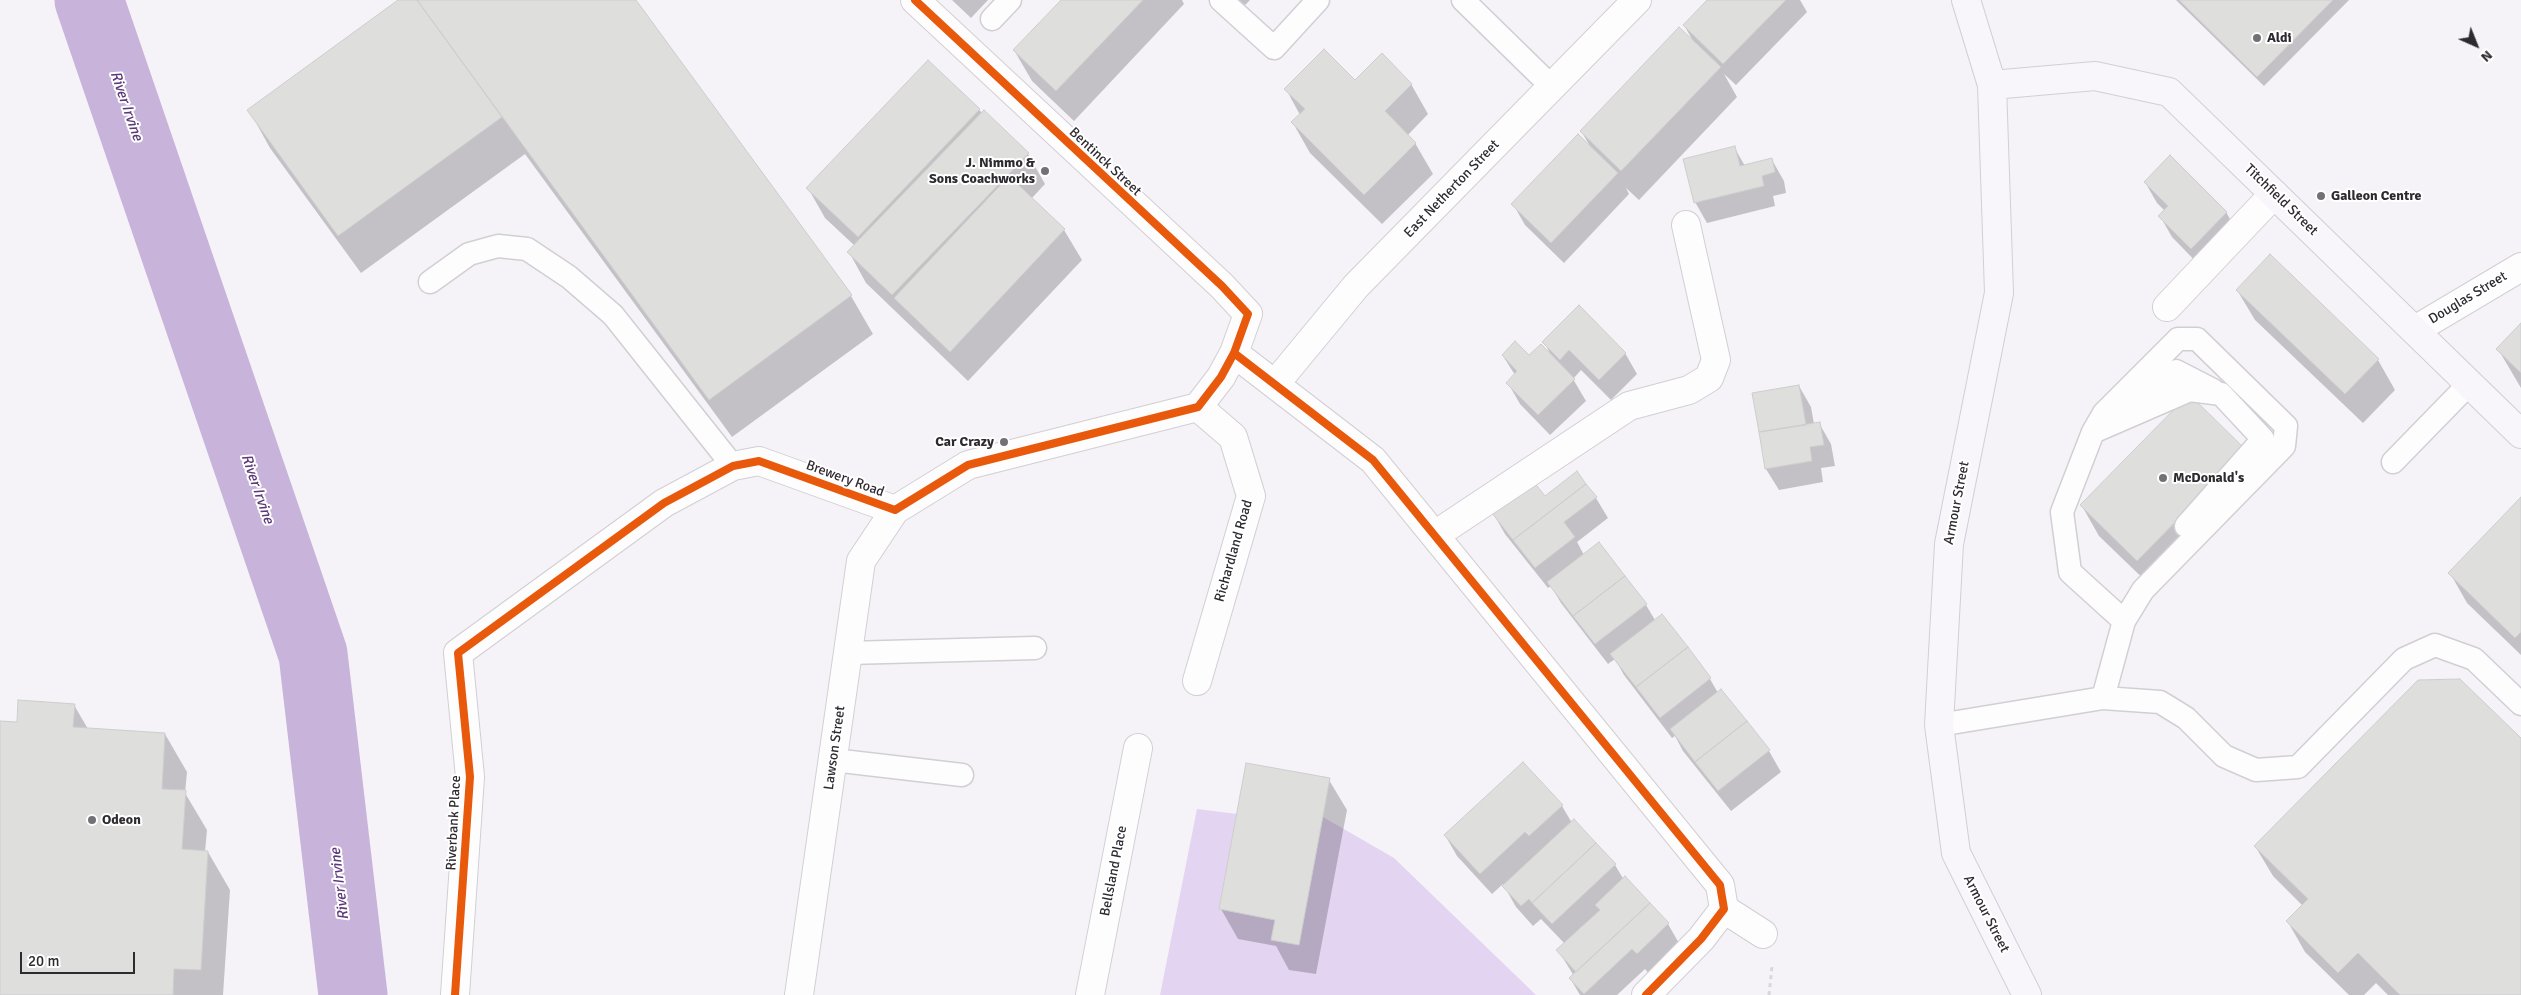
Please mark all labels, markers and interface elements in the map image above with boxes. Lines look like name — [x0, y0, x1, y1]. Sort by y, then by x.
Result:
north arrow — [2451, 20, 2501, 70]
place label: Aldi — [2267, 30, 2292, 46]
marker: Aldi — [2251, 32, 2263, 44]
text: N — [2477, 47, 2496, 66]
water label: River Irvine — [106, 69, 146, 143]
street label: Bentinck Street — [1065, 124, 1145, 200]
street label: East Netherton Street — [1401, 136, 1503, 242]
place label: J. Nimmo & Sons Coachworks — [929, 155, 1035, 188]
street label: Titchfield Street — [2241, 161, 2321, 239]
marker: J. Nimmo & Sons Coachworks — [1039, 165, 1051, 177]
place label: Galleon Centre — [2331, 188, 2421, 204]
marker: Galleon Centre — [2315, 190, 2327, 202]
street label: Douglas Street — [2426, 268, 2510, 328]
place label: Car Crazy — [935, 434, 994, 450]
marker: Car Crazy — [998, 436, 1010, 448]
water label: River Irvine — [237, 452, 277, 526]
street label: Brewery Road — [804, 457, 886, 501]
street label: Armour Street — [1941, 460, 1973, 546]
place label: McDonald's — [2173, 470, 2244, 486]
marker: McDonald's — [2157, 472, 2169, 484]
street label: Richardland Road — [1211, 498, 1257, 604]
street label: Lawson Street — [821, 705, 849, 791]
street label: Riverbank Place — [443, 775, 465, 871]
place label: Odeon — [102, 812, 141, 828]
marker: Odeon — [86, 814, 98, 826]
street label: Bellsland Place — [1097, 824, 1131, 918]
water label: River Irvine — [327, 847, 353, 921]
street label: Armour Street — [1959, 873, 2013, 955]
scale bar — [22, 942, 138, 974]
text: 20 m — [28, 952, 59, 970]

